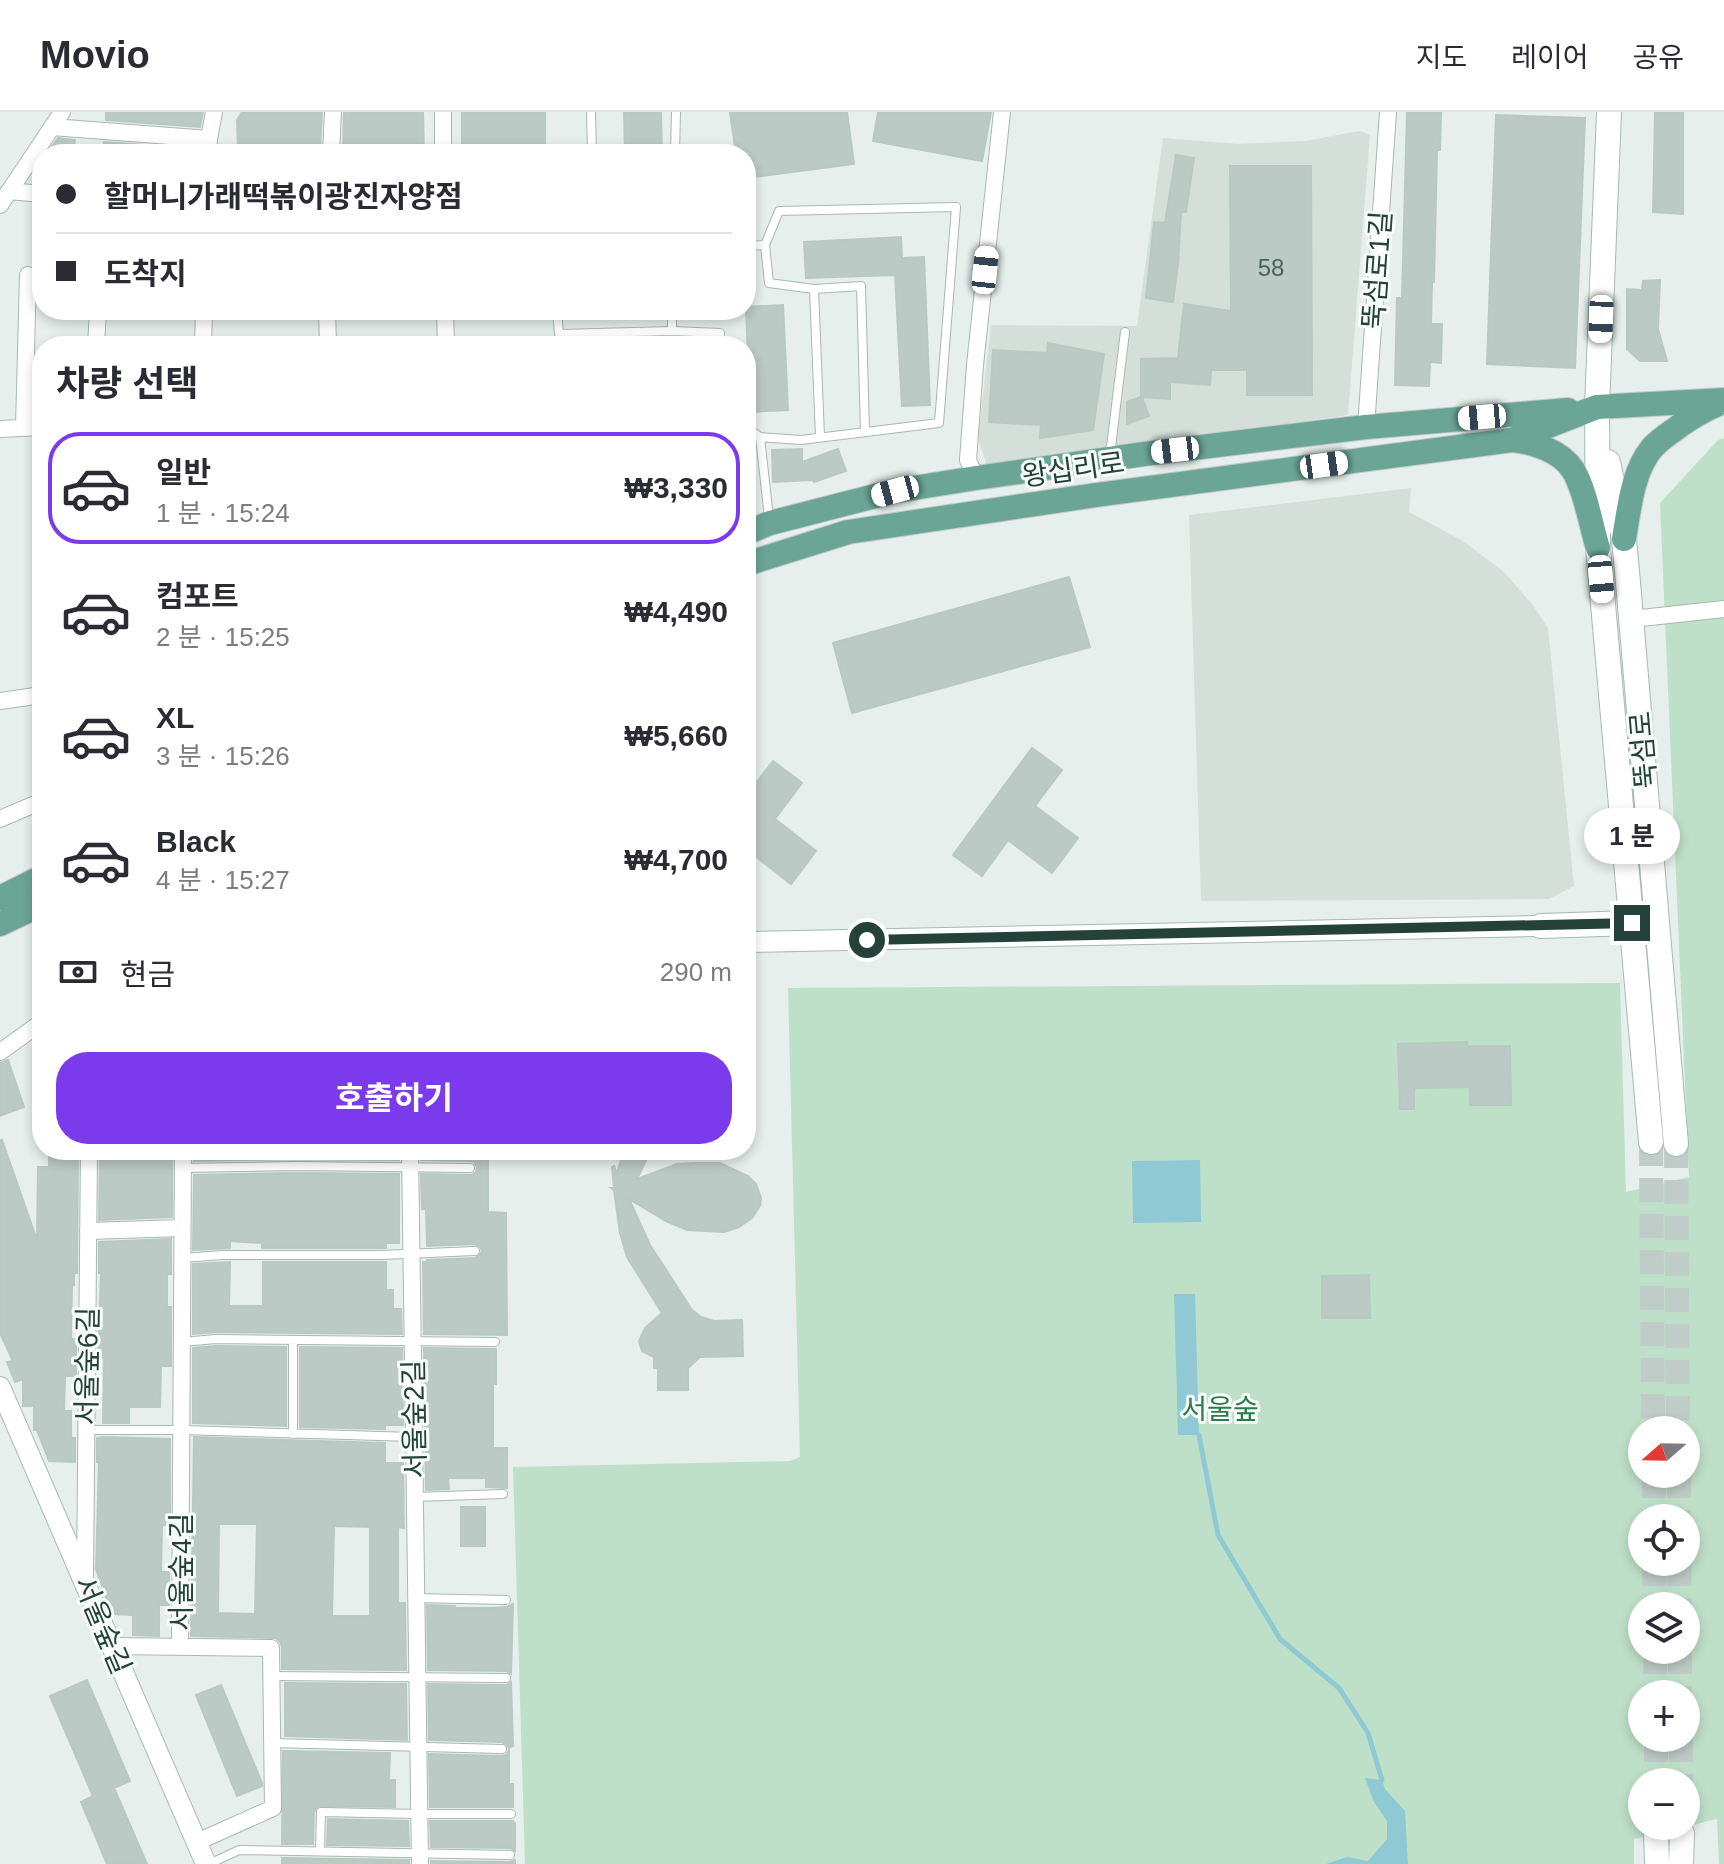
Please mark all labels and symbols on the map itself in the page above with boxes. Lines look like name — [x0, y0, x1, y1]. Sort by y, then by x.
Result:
street label: 뚝섬로1길 — [1358, 210, 1397, 330]
car — [971, 245, 999, 295]
house number: 58 — [1258, 254, 1284, 281]
car — [1588, 295, 1614, 343]
car — [1457, 403, 1507, 431]
car — [1150, 435, 1200, 465]
street label: 왕십리로 — [1020, 447, 1126, 492]
car — [1299, 450, 1349, 480]
car — [869, 473, 921, 509]
car — [1587, 554, 1615, 604]
street label: 뚝섬로 — [1625, 710, 1662, 790]
callout: 1 분 — [1584, 807, 1680, 863]
route end — [1614, 905, 1650, 941]
route start — [849, 922, 885, 958]
street label: 서울숲6길 — [71, 1306, 104, 1426]
street label: 서울숲2길 — [398, 1359, 431, 1479]
park label: 서울숲 — [1181, 1394, 1259, 1425]
north arrow — [1628, 1416, 1700, 1488]
street label: 서울숲4길 — [166, 1513, 197, 1631]
street label: 서울숲길 — [68, 1572, 137, 1679]

